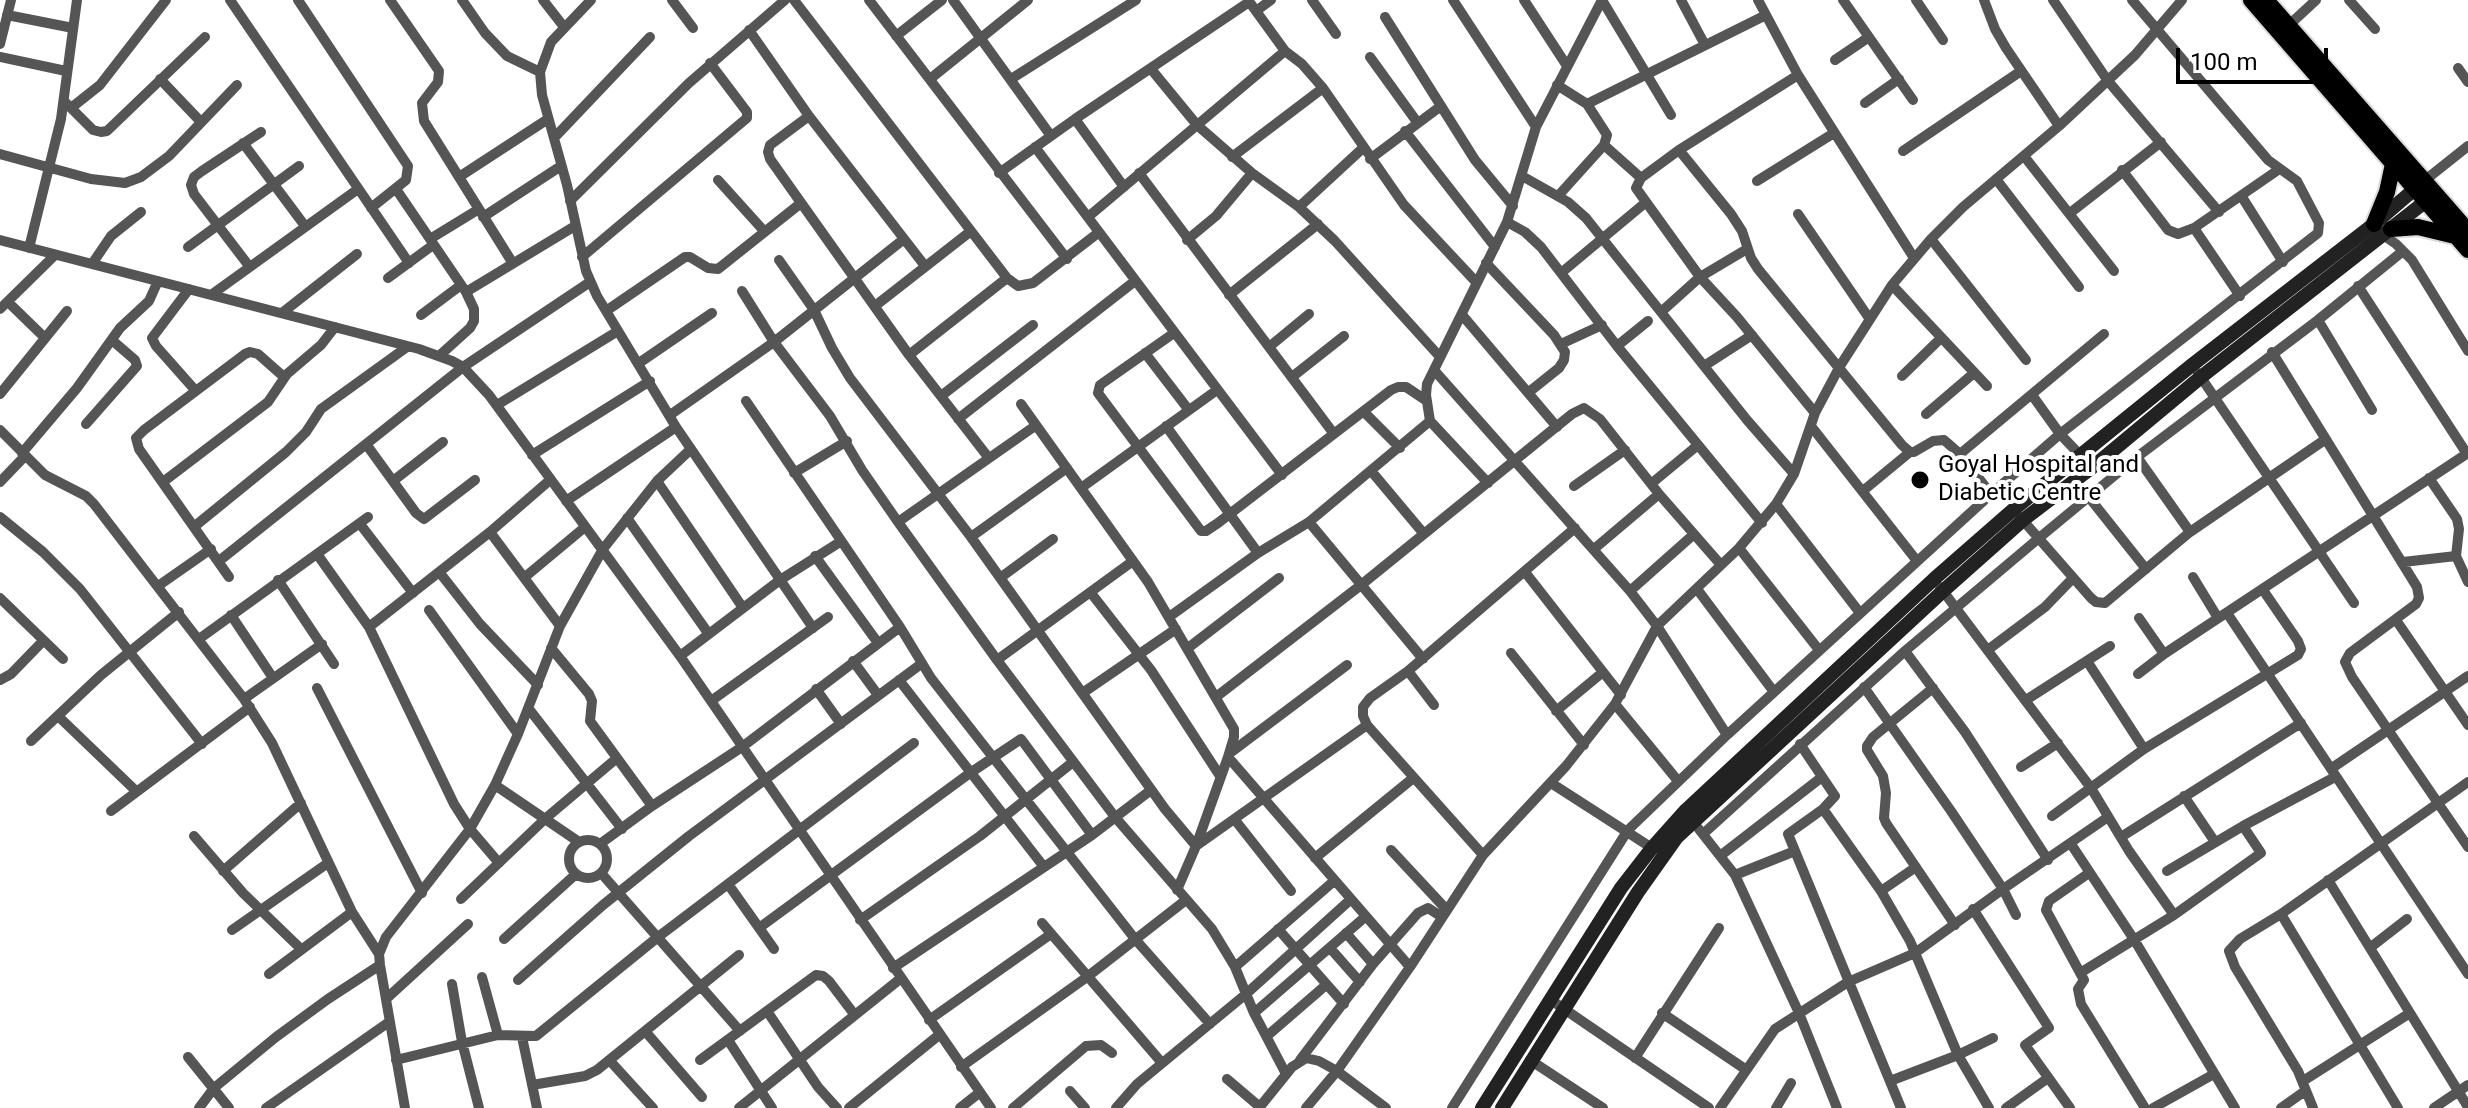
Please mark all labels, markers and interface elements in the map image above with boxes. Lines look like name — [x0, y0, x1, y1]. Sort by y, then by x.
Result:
scale bar — [2180, 32, 2332, 82]
text: 100 m — [2190, 48, 2257, 76]
place label: Goyal Hospital and Diabetic Centre — [1938, 452, 2139, 508]
marker: Goyal Hospital and Diabetic Centre — [1909, 469, 1931, 491]

